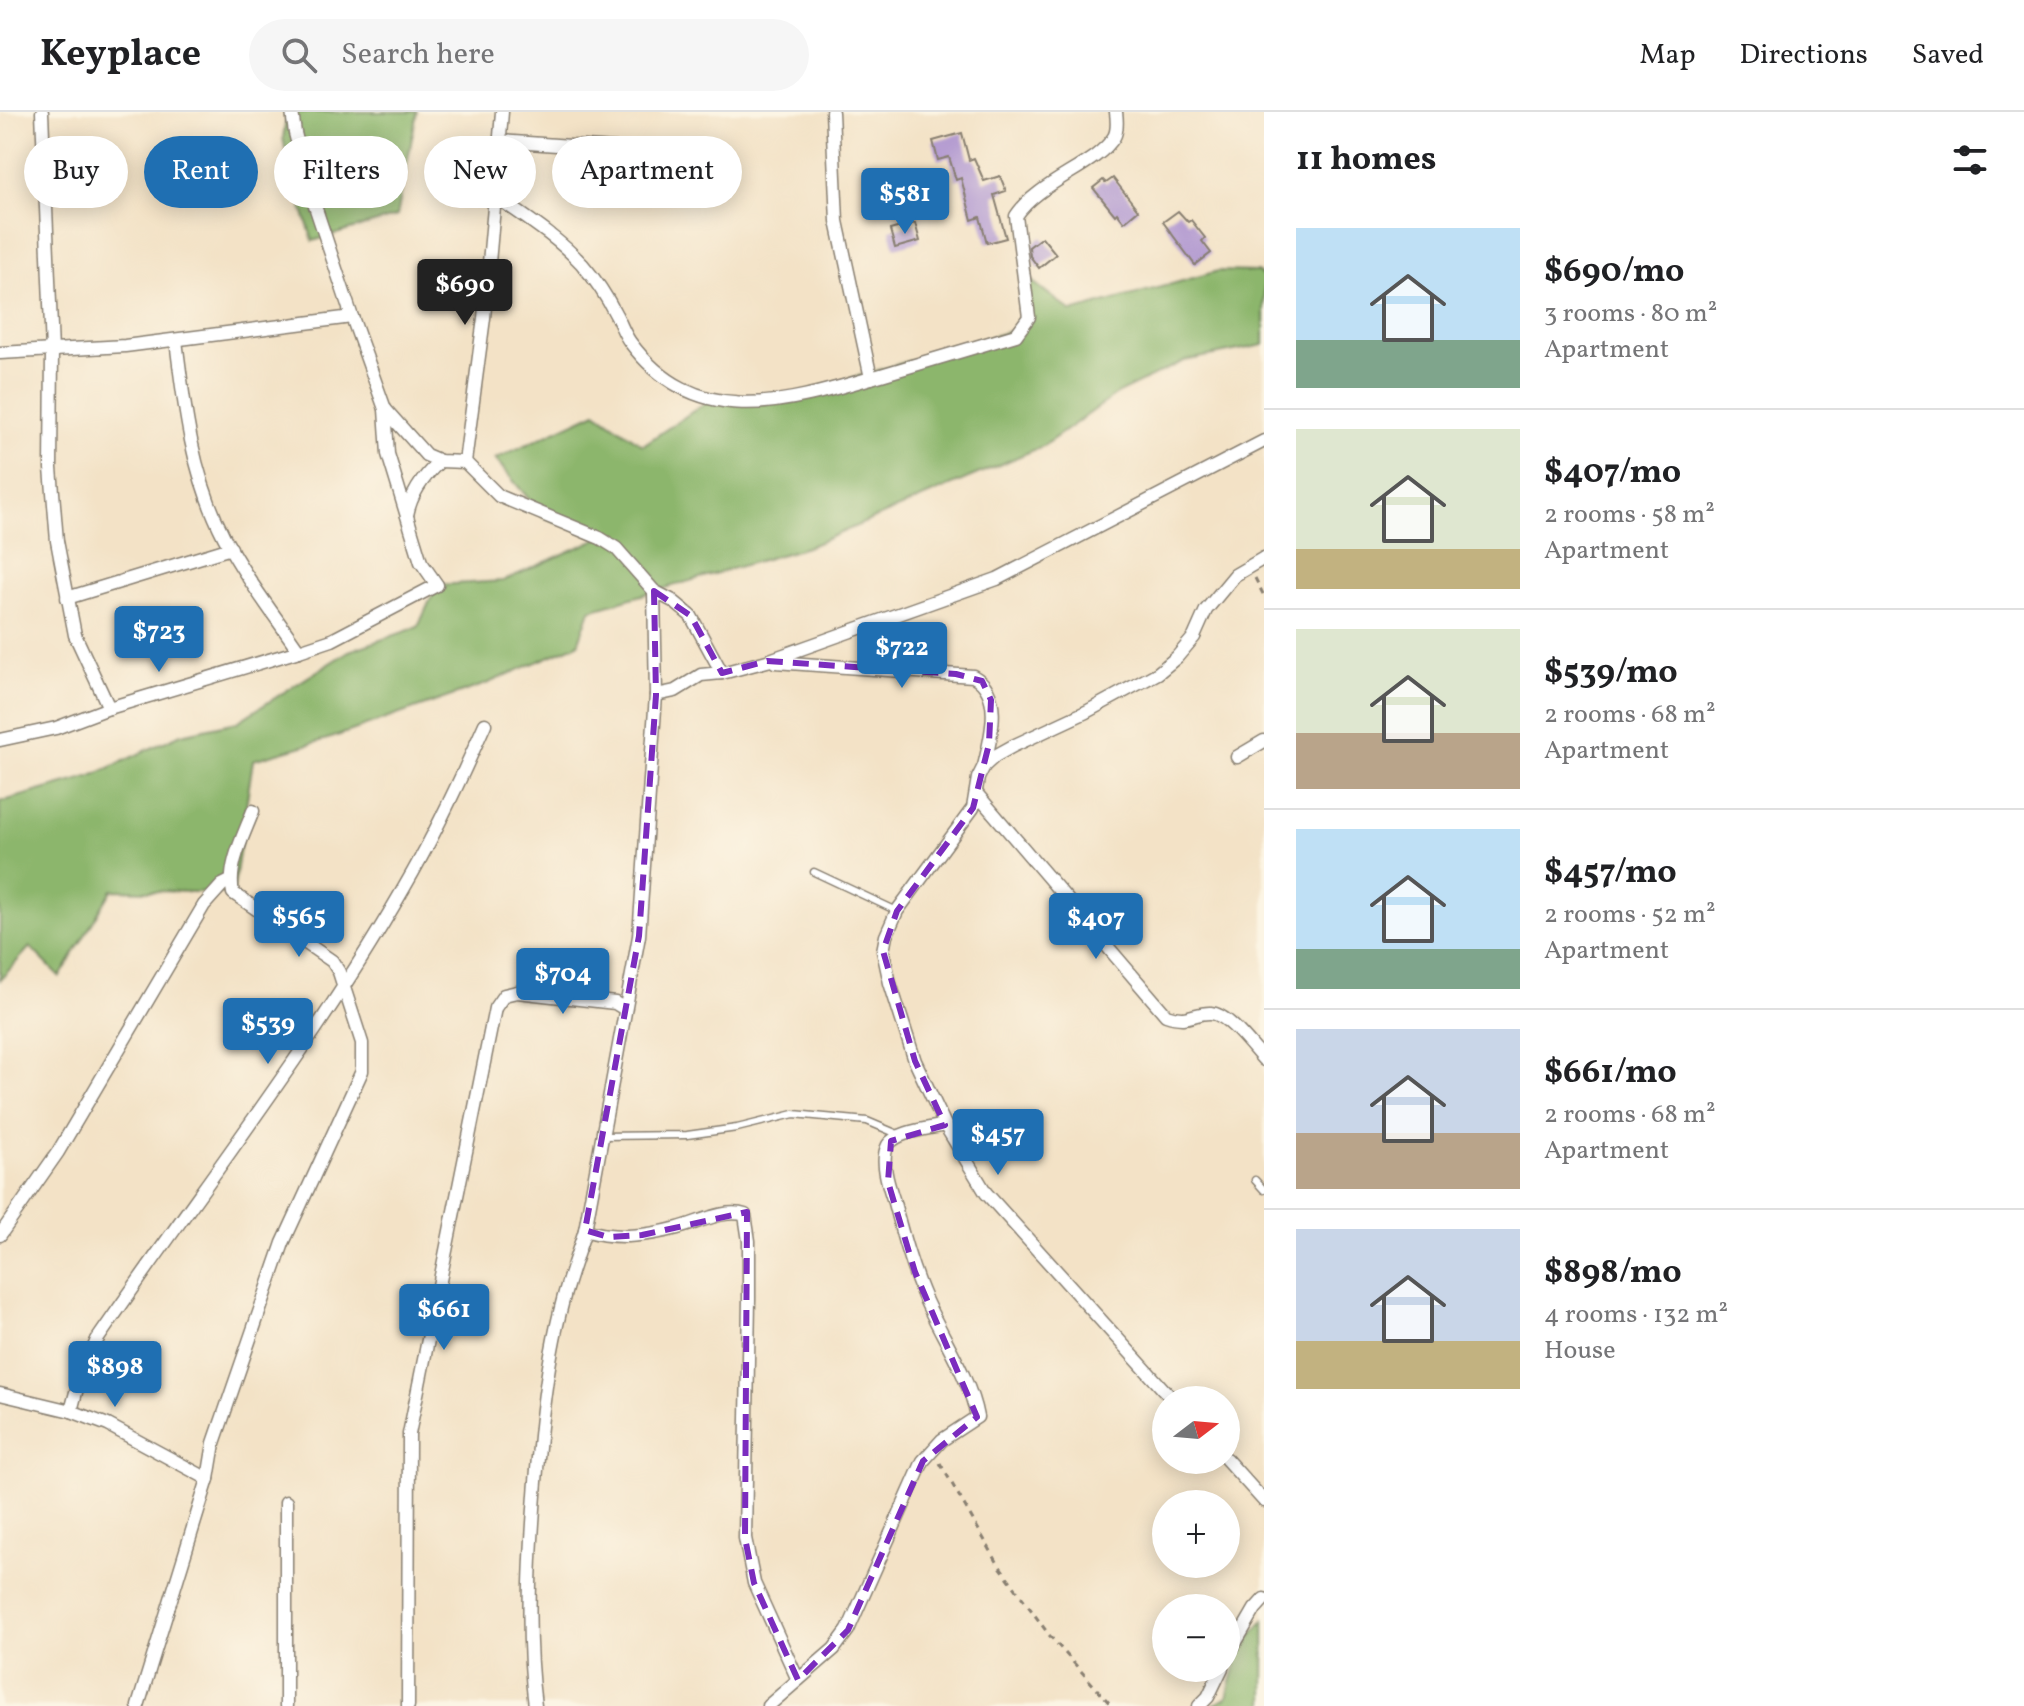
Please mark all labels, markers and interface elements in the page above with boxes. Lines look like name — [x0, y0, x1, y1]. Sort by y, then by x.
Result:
search box — [249, 19, 809, 91]
text: Keyplace — [40, 29, 201, 82]
icon: search — [277, 33, 321, 77]
text: Search here — [341, 34, 495, 76]
text: Map — [1640, 36, 1696, 75]
text: Directions — [1740, 36, 1868, 75]
text: Saved — [1912, 36, 1984, 75]
chip: Buy — [24, 136, 128, 208]
chip: Rent — [144, 136, 258, 208]
chip: Filters — [274, 136, 408, 208]
chip: New — [424, 136, 536, 208]
chip: Apartment — [552, 136, 742, 208]
text: 11 homes — [1296, 137, 1436, 184]
icon: filters — [1948, 138, 1992, 182]
pin: $581 — [858, 168, 952, 236]
text: $581 — [879, 176, 931, 212]
text: $690/mo — [1544, 249, 1684, 296]
pin: $690 — [418, 259, 512, 327]
icon: home — [1360, 260, 1456, 356]
text: $690 — [435, 267, 495, 303]
text: 3 rooms · 80 m² — [1544, 296, 1717, 332]
text: Apartment — [1544, 332, 1669, 368]
text: $407/mo — [1544, 450, 1681, 497]
icon: home — [1360, 461, 1456, 557]
text: 2 rooms · 58 m² — [1544, 497, 1715, 533]
text: Apartment — [1544, 533, 1669, 569]
pin: $723 — [112, 606, 206, 674]
text: $723 — [132, 614, 186, 650]
pin: $722 — [855, 622, 949, 690]
text: $722 — [875, 630, 929, 666]
text: $539/mo — [1544, 650, 1678, 697]
icon: home — [1360, 661, 1456, 757]
text: 2 rooms · 68 m² — [1544, 697, 1716, 733]
text: Apartment — [1544, 733, 1669, 769]
text: $457/mo — [1544, 850, 1677, 897]
icon: home — [1360, 861, 1456, 957]
pin: $565 — [252, 891, 346, 959]
pin: $407 — [1049, 893, 1143, 961]
text: 2 rooms · 52 m² — [1544, 897, 1716, 933]
text: $565 — [272, 899, 326, 935]
text: $407 — [1067, 901, 1125, 937]
text: Apartment — [1544, 933, 1669, 969]
pin: $704 — [516, 948, 610, 1016]
text: $704 — [534, 956, 592, 992]
pin: $539 — [221, 998, 315, 1066]
text: $539 — [241, 1006, 295, 1042]
text: $661/mo — [1544, 1050, 1677, 1097]
icon: home — [1360, 1061, 1456, 1157]
text: 2 rooms · 68 m² — [1544, 1097, 1716, 1133]
pin: $457 — [951, 1109, 1045, 1177]
text: $457 — [971, 1117, 1025, 1153]
text: Apartment — [1544, 1133, 1669, 1169]
text: $898/mo — [1544, 1250, 1682, 1297]
icon: home — [1360, 1261, 1456, 1357]
pin: $661 — [397, 1284, 491, 1352]
text: $661 — [417, 1292, 471, 1328]
text: 4 rooms · 132 m² — [1544, 1297, 1728, 1333]
text: House — [1544, 1333, 1616, 1369]
pin: $898 — [68, 1341, 162, 1409]
text: $898 — [86, 1349, 144, 1385]
north arrow — [1152, 1386, 1240, 1474]
map controls — [1152, 1386, 1240, 1682]
button: + — [1152, 1490, 1240, 1578]
button: − — [1152, 1594, 1240, 1682]

